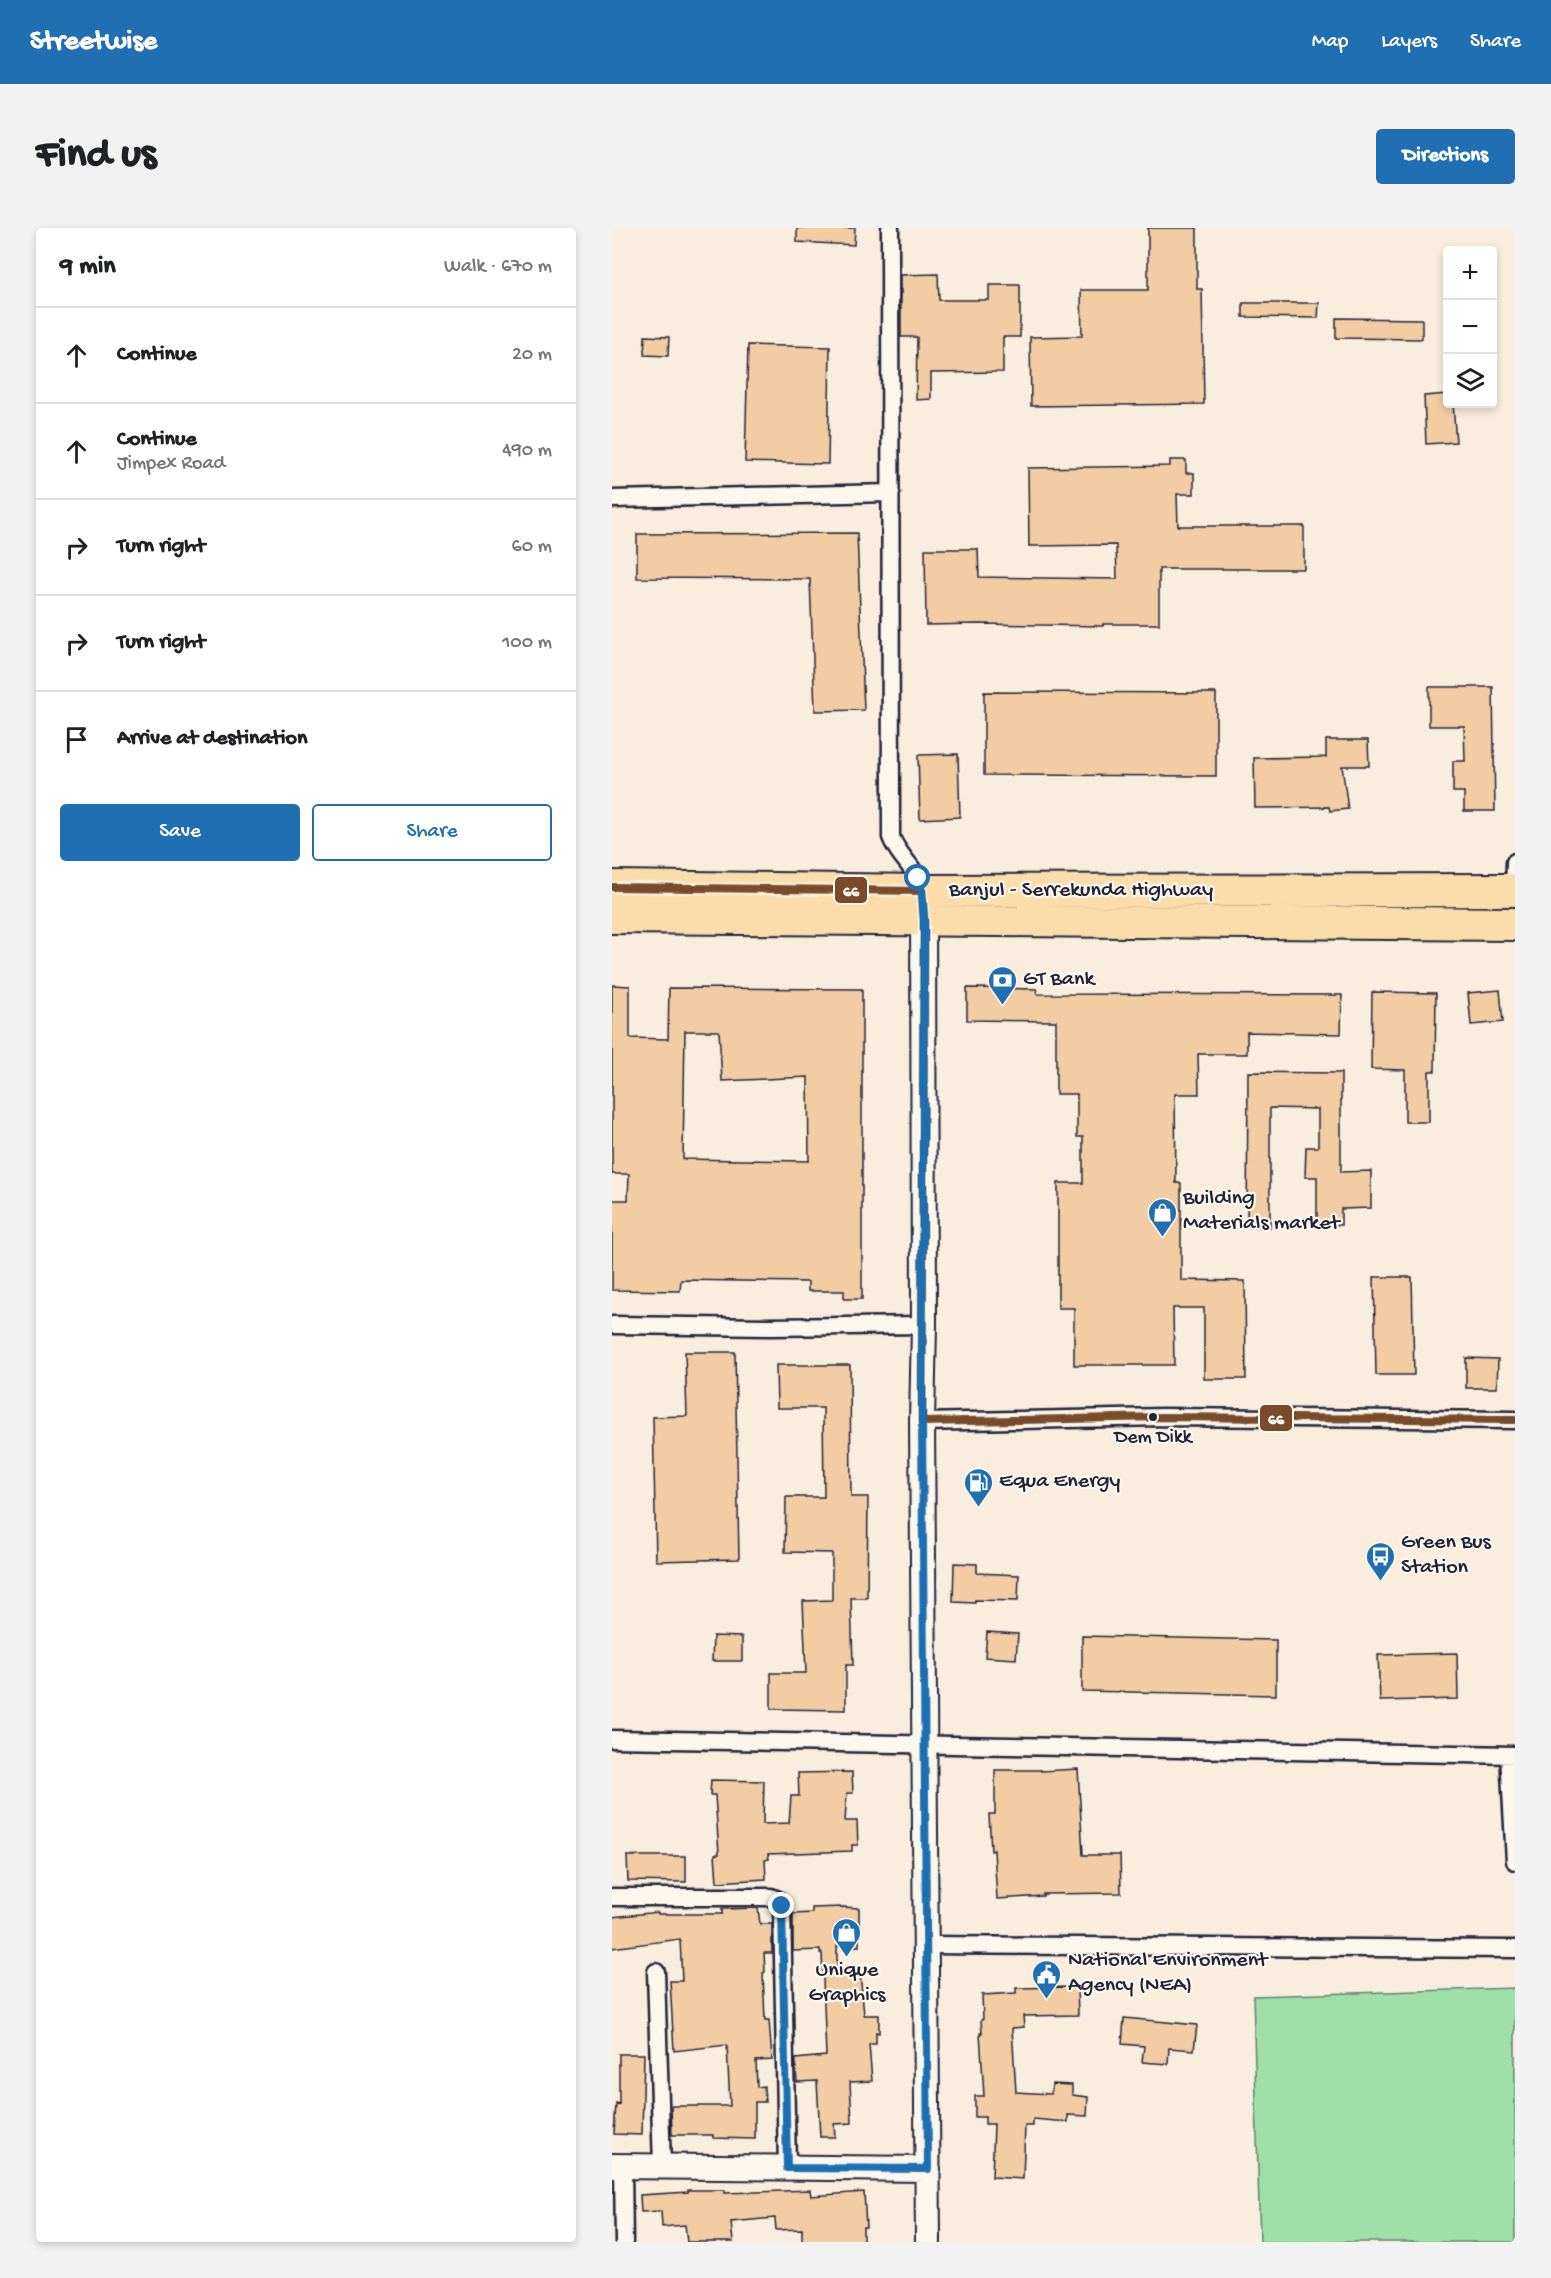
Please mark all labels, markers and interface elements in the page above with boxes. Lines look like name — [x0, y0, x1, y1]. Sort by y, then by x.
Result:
text: Streetwise — [30, 26, 157, 59]
text: Map — [1312, 30, 1348, 55]
text: Layers — [1381, 30, 1437, 55]
text: Share — [1470, 30, 1521, 55]
button: Directions — [1376, 129, 1515, 184]
text: Find us — [36, 132, 156, 181]
map controls — [1443, 246, 1497, 408]
button: + — [1443, 246, 1497, 300]
text: 9 min — [60, 252, 116, 283]
text: Walk · 670 m — [444, 256, 552, 279]
button: − — [1443, 300, 1497, 354]
icon: ahead — [60, 339, 93, 372]
text: Continue — [117, 342, 197, 368]
text: 20 m — [512, 344, 552, 367]
button: layers — [1443, 354, 1497, 408]
text: Continue — [117, 427, 197, 453]
icon: ahead — [60, 435, 93, 468]
text: 490 m — [502, 440, 552, 463]
text: Jimpex Road — [117, 453, 225, 476]
icon: right — [60, 531, 93, 564]
text: Turn right — [117, 534, 205, 560]
text: 60 m — [512, 536, 552, 559]
icon: right — [60, 627, 93, 660]
text: Turn right — [117, 630, 205, 656]
text: 100 m — [502, 632, 552, 655]
icon: arrive — [60, 723, 93, 756]
text: Arrive at destination — [117, 726, 307, 752]
button: Save — [60, 804, 300, 861]
button: Share — [312, 804, 552, 861]
route start — [904, 864, 930, 890]
line badge: 66 — [834, 876, 868, 904]
street label: Banjul - Serrekunda Highway — [948, 878, 1213, 904]
text: 66 — [843, 884, 860, 903]
bank icon: GT Bank — [986, 964, 1018, 1006]
place label: GT Bank — [1023, 967, 1096, 993]
place label: Building Materials market — [1182, 1186, 1342, 1237]
shop icon: Building Materials market — [1146, 1196, 1178, 1238]
line badge: 66 — [1259, 1404, 1293, 1432]
marker: Dem Dikk — [1147, 1411, 1159, 1423]
text: 66 — [1268, 1412, 1285, 1431]
place label: Dem Dikk — [1112, 1427, 1194, 1450]
fuel station icon: Equa Energy — [962, 1466, 994, 1508]
place label: Equa Energy — [999, 1469, 1120, 1495]
place label: Green Bus Station — [1401, 1530, 1492, 1581]
bus stop icon: Green Bus Station — [1364, 1540, 1396, 1582]
route end — [768, 1892, 794, 1918]
shop icon: Unique Graphics — [831, 1916, 863, 1958]
place label: National Environment Agency (NEA) — [1068, 1948, 1269, 1999]
place label: Unique Graphics — [809, 1958, 886, 2009]
public building icon: National Environment Agency (NEA) — [1031, 1958, 1063, 2000]

